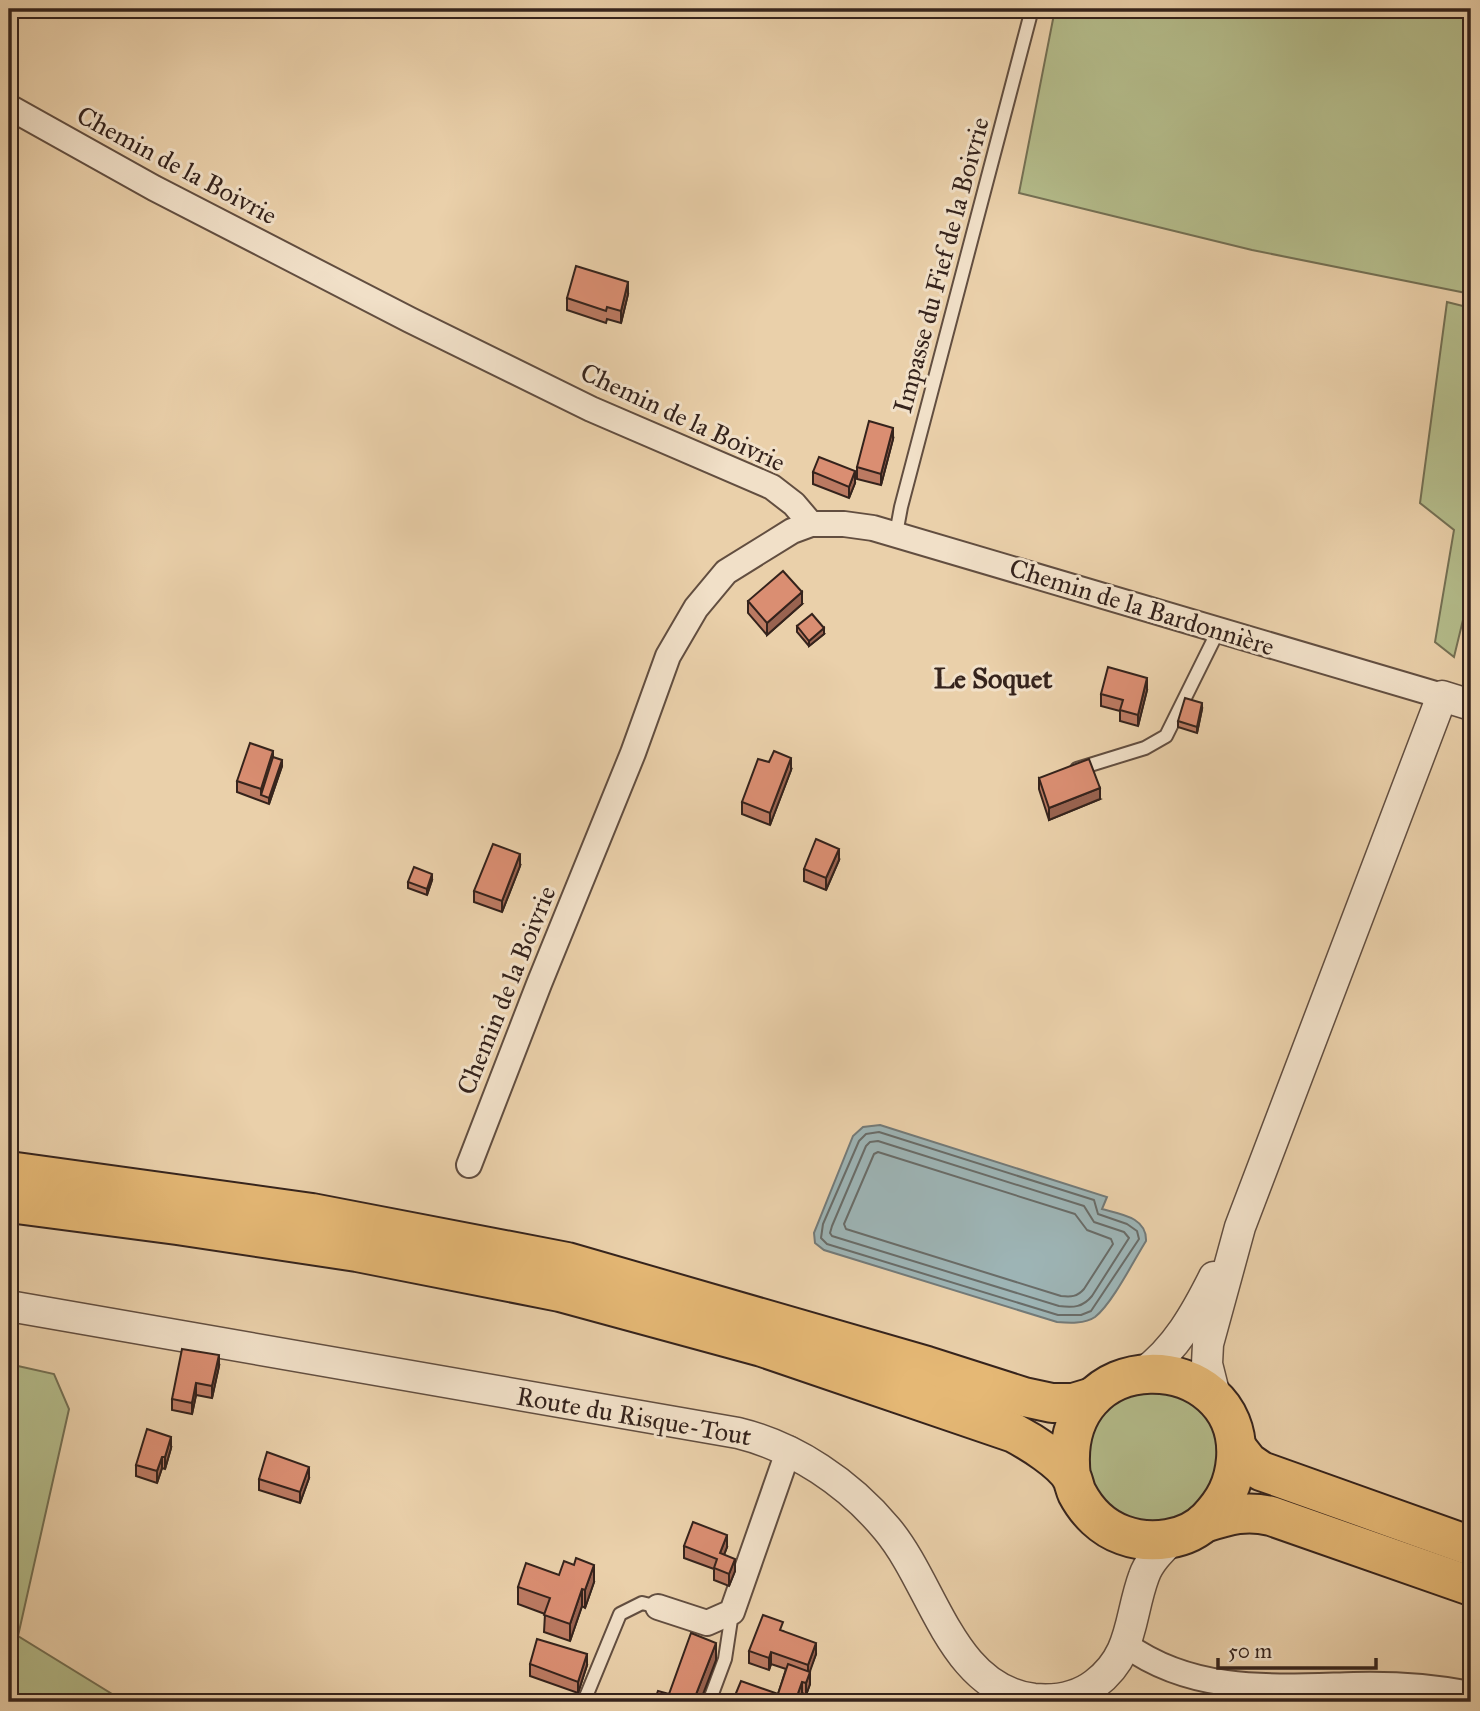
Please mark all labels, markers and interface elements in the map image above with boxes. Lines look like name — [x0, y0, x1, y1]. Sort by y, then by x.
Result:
street label: Chemin de la Boivrie — [71, 99, 283, 231]
street label: Impasse du Fief de la Boivrie — [886, 114, 996, 416]
street label: Chemin de la Boivrie — [576, 356, 791, 479]
street label: Chemin de la Bardonnière — [1006, 551, 1278, 663]
district label: Le Soquet — [934, 661, 1052, 696]
street label: Chemin de la Boivrie — [450, 881, 563, 1099]
street label: Route du Risque-Tout — [514, 1380, 754, 1452]
scale bar — [1218, 1627, 1375, 1671]
text: 50 m — [1228, 1638, 1273, 1664]

